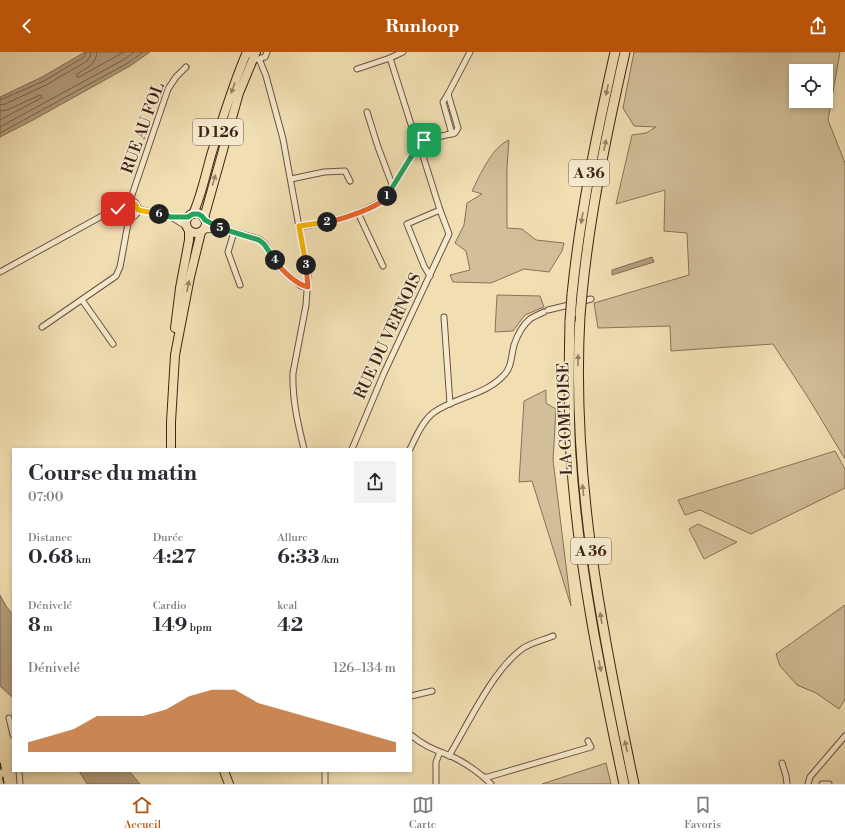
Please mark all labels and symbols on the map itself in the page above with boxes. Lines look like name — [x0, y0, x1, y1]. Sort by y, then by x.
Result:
street label: RUE AU FOL — [117, 79, 169, 176]
one-way arrow — [229, 83, 235, 95]
one-way arrow — [603, 84, 609, 96]
road number: D 126 — [193, 119, 243, 145]
pin — [407, 123, 441, 157]
one-way arrow — [602, 139, 608, 151]
road number: A 36 — [569, 160, 609, 186]
one-way arrow — [211, 174, 217, 186]
pin: 1 — [377, 186, 397, 206]
pin — [101, 192, 135, 226]
pin: 6 — [149, 204, 169, 224]
pin: 2 — [317, 212, 337, 232]
one-way arrow — [579, 212, 585, 224]
pin: 5 — [210, 218, 230, 238]
pin: 4 — [265, 250, 285, 270]
pin: 3 — [296, 255, 316, 275]
street label: RUE DU VERNOIS — [350, 270, 426, 402]
one-way arrow — [186, 280, 192, 292]
one-way arrow — [575, 353, 581, 366]
street label: LA COMTOISE — [553, 362, 577, 476]
one-way arrow — [580, 484, 587, 496]
road number: A 36 — [571, 538, 611, 564]
one-way arrow — [598, 612, 604, 624]
one-way arrow — [597, 660, 603, 672]
one-way arrow — [622, 740, 628, 752]

